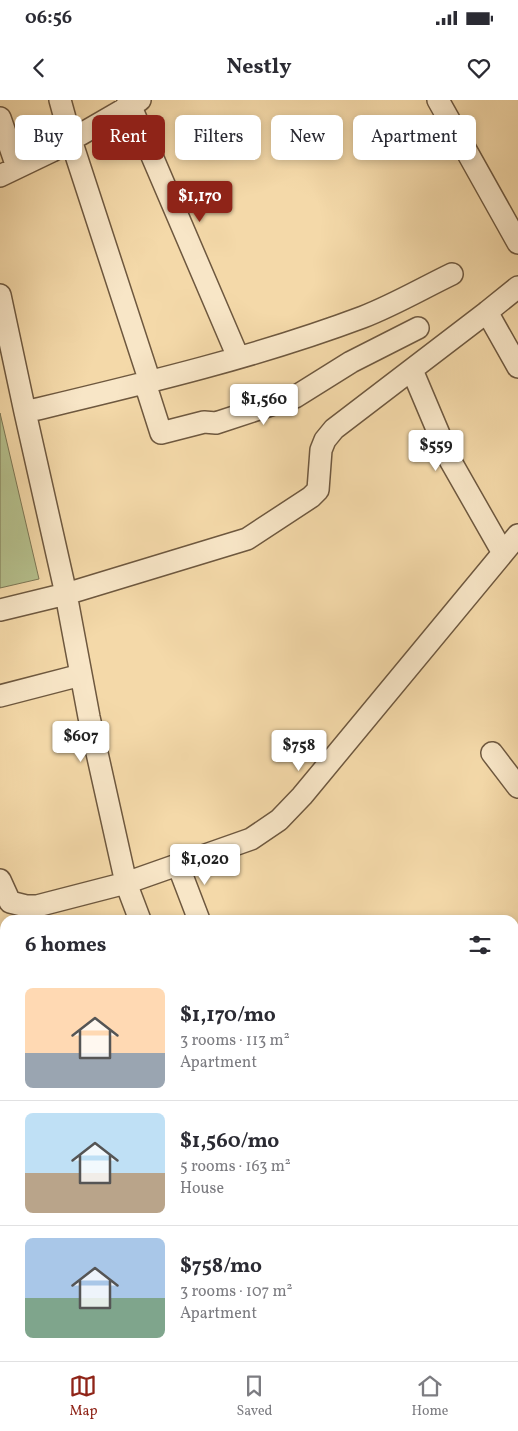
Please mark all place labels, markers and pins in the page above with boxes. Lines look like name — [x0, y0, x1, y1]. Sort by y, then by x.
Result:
pin: $1,170 — [159, 180, 241, 223]
pin: $1,560 — [223, 384, 305, 426]
pin: $559 — [406, 430, 466, 472]
pin: $607 — [51, 720, 111, 763]
pin: $758 — [269, 730, 329, 772]
pin: $1,020 — [164, 844, 246, 886]

